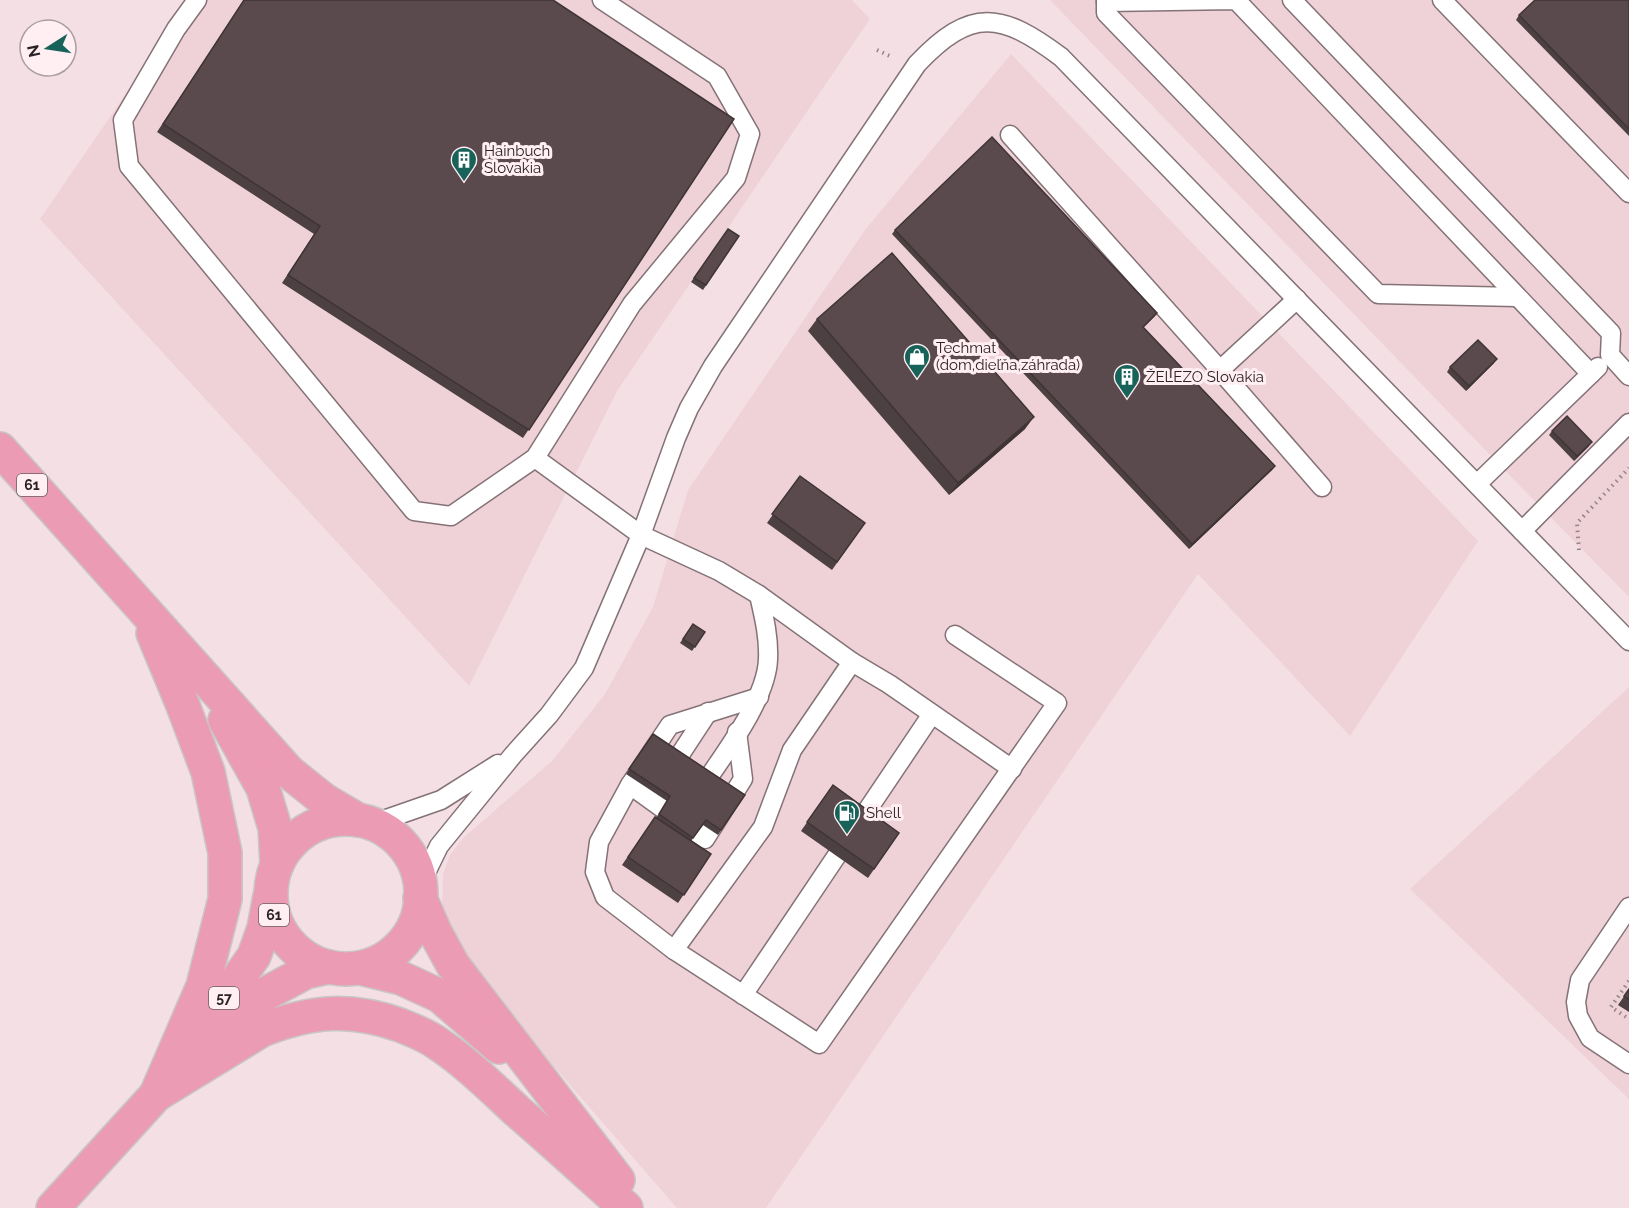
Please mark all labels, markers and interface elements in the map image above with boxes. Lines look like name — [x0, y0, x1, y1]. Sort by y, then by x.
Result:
north arrow — [18, 18, 78, 78]
text: N — [23, 43, 44, 59]
place label: Hainbuch Slovakia — [484, 142, 550, 177]
building icon: Hainbuch Slovakia — [449, 145, 479, 183]
place label: Techmat (dom,dieľňa,záhrada) — [936, 339, 1080, 374]
shop icon: Techmat (dom,dieľňa,záhrada) — [902, 342, 932, 380]
building icon: ŽELEZO Slovakia — [1112, 362, 1142, 400]
place label: ŽELEZO Slovakia — [1146, 368, 1264, 386]
road number: 61 — [17, 474, 47, 496]
fuel station icon: Shell — [832, 798, 862, 836]
place label: Shell — [866, 804, 902, 822]
road number: 61 — [259, 904, 289, 926]
road number: 57 — [209, 987, 239, 1009]

